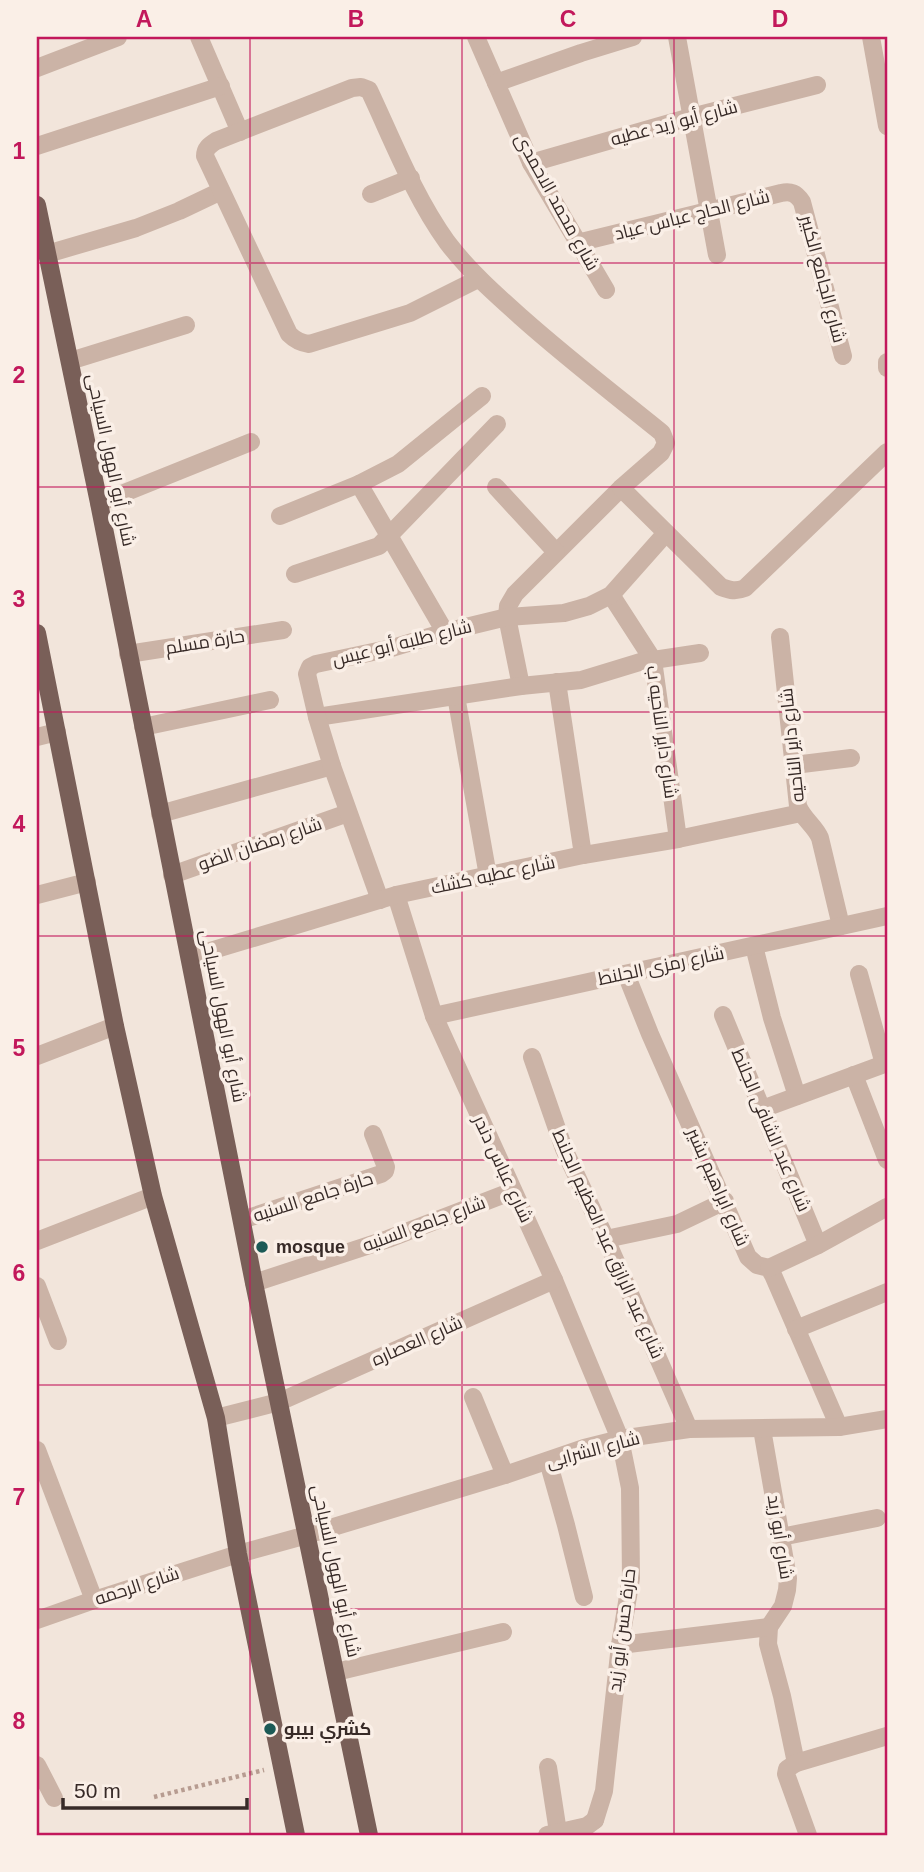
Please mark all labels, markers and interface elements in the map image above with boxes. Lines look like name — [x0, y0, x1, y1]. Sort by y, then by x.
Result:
text: A — [136, 6, 152, 32]
text: B — [348, 6, 364, 32]
text: C — [560, 6, 576, 32]
text: D — [772, 6, 788, 32]
street label: شارع أبو زيد عطيه — [608, 96, 740, 151]
street label: شارع محمد الاحمدى — [509, 130, 603, 275]
text: 1 — [13, 138, 26, 164]
street label: شارع الحاج عباس عياد — [612, 186, 772, 246]
street label: شارع الجامع الكبير — [794, 212, 850, 346]
text: 2 — [13, 362, 25, 388]
street label: شارع أبو الهول السياحى — [81, 372, 140, 548]
text: 3 — [13, 586, 25, 612]
street label: شارع طلبه أبو عيس — [330, 615, 474, 672]
street label: حارة مسلم — [164, 626, 246, 660]
street label: شارع داير الناحيه ب — [641, 664, 681, 800]
street label: شارع داير الناحيه — [776, 687, 810, 803]
text: 4 — [13, 811, 26, 837]
street label: شارع رمضان الضو — [196, 813, 325, 876]
street label: شارع عطيه كشك — [429, 852, 557, 900]
street label: شارع أبو الهول السياحى — [194, 928, 251, 1105]
street label: شارع رمزى الجلنط — [596, 943, 726, 991]
text: 5 — [13, 1035, 26, 1061]
street label: شارع عبد الشافى الجلنط — [726, 1045, 814, 1215]
street label: شارع عباس دندر — [467, 1111, 537, 1227]
street label: شارع ابراهيم بشير — [681, 1124, 753, 1250]
street label: شارع عبد الرازق عبد العظيم الجلنط — [546, 1126, 668, 1363]
street label: حارة جامع السنيه — [250, 1168, 376, 1228]
street label: شارع جامع السنيه — [360, 1192, 489, 1257]
place label: mosque — [276, 1237, 345, 1257]
marker: mosque — [254, 1239, 270, 1255]
text: 6 — [13, 1260, 25, 1286]
street label: شارع العصاره — [369, 1312, 466, 1372]
street label: شارع الشرابى — [544, 1428, 642, 1474]
street label: شارع أبو الهول السياحى — [306, 1483, 365, 1659]
text: 7 — [13, 1484, 25, 1510]
street label: شارع أبو زيد — [761, 1493, 798, 1581]
street label: شارع الرحمه — [92, 1563, 182, 1611]
street label: حارة حسن أبو زيد — [604, 1567, 640, 1693]
text: 8 — [13, 1708, 26, 1734]
place label: كشري بيبو — [284, 1719, 371, 1743]
marker: كشري بيبو — [262, 1721, 278, 1737]
scale bar — [63, 1767, 247, 1811]
text: 50 m — [74, 1779, 121, 1802]

